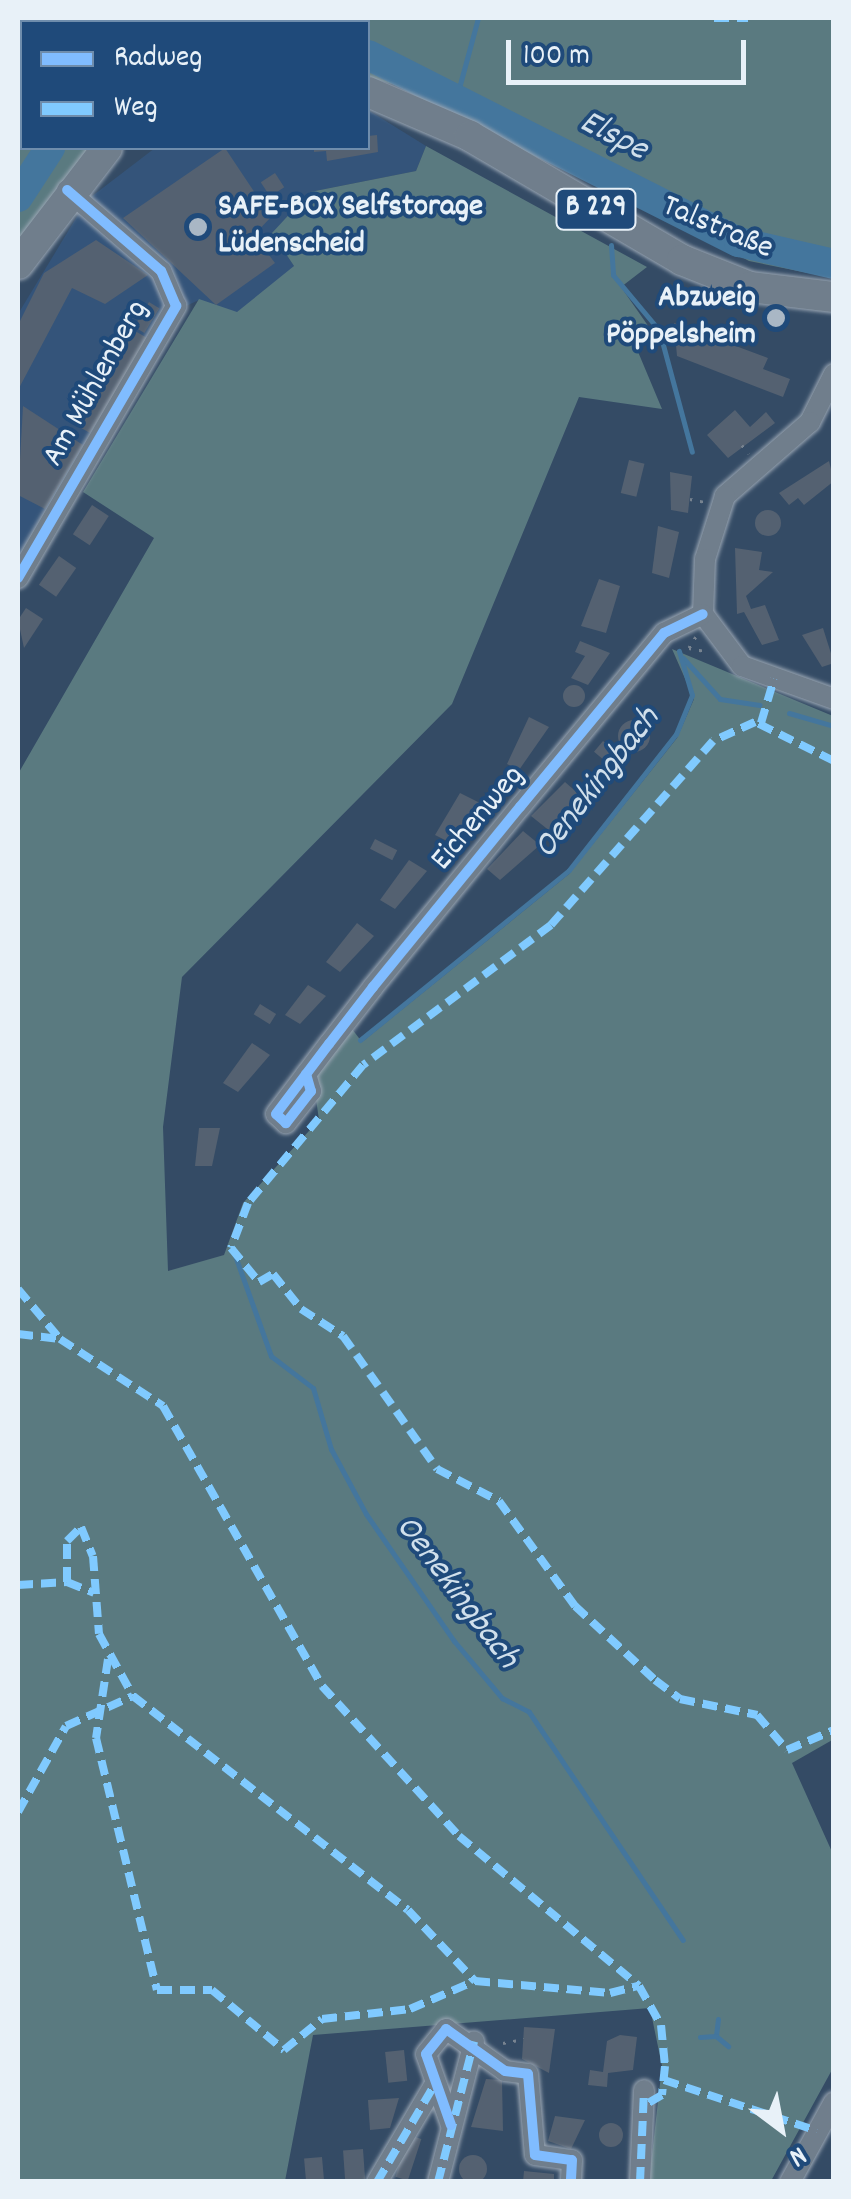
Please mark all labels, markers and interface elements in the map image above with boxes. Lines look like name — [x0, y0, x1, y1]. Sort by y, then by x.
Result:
legend — [20, 20, 370, 150]
scale bar — [511, 20, 751, 82]
text: 100 m — [523, 36, 590, 79]
text: Radweg — [114, 38, 202, 81]
text: Weg — [114, 88, 158, 131]
water label: Elspe — [572, 102, 654, 172]
road number: B 229 — [554, 184, 638, 234]
street label: Talstraße — [656, 188, 778, 270]
place label: SAFE-BOX Selfstorage Lüdenscheid — [218, 190, 483, 265]
marker: SAFE-BOX Selfstorage Lüdenscheid — [187, 216, 209, 238]
place label: Abzweig Pöppelsheim — [606, 281, 756, 356]
street label: Am Mühlenberg — [36, 294, 158, 474]
marker: Abzweig Pöppelsheim — [765, 307, 787, 329]
water label: Oenekingbach — [526, 700, 670, 868]
street label: Eichenweg — [424, 759, 534, 879]
water label: Oenekingbach — [385, 1508, 527, 1678]
north arrow — [731, 2079, 831, 2179]
text: N — [780, 2134, 813, 2175]

